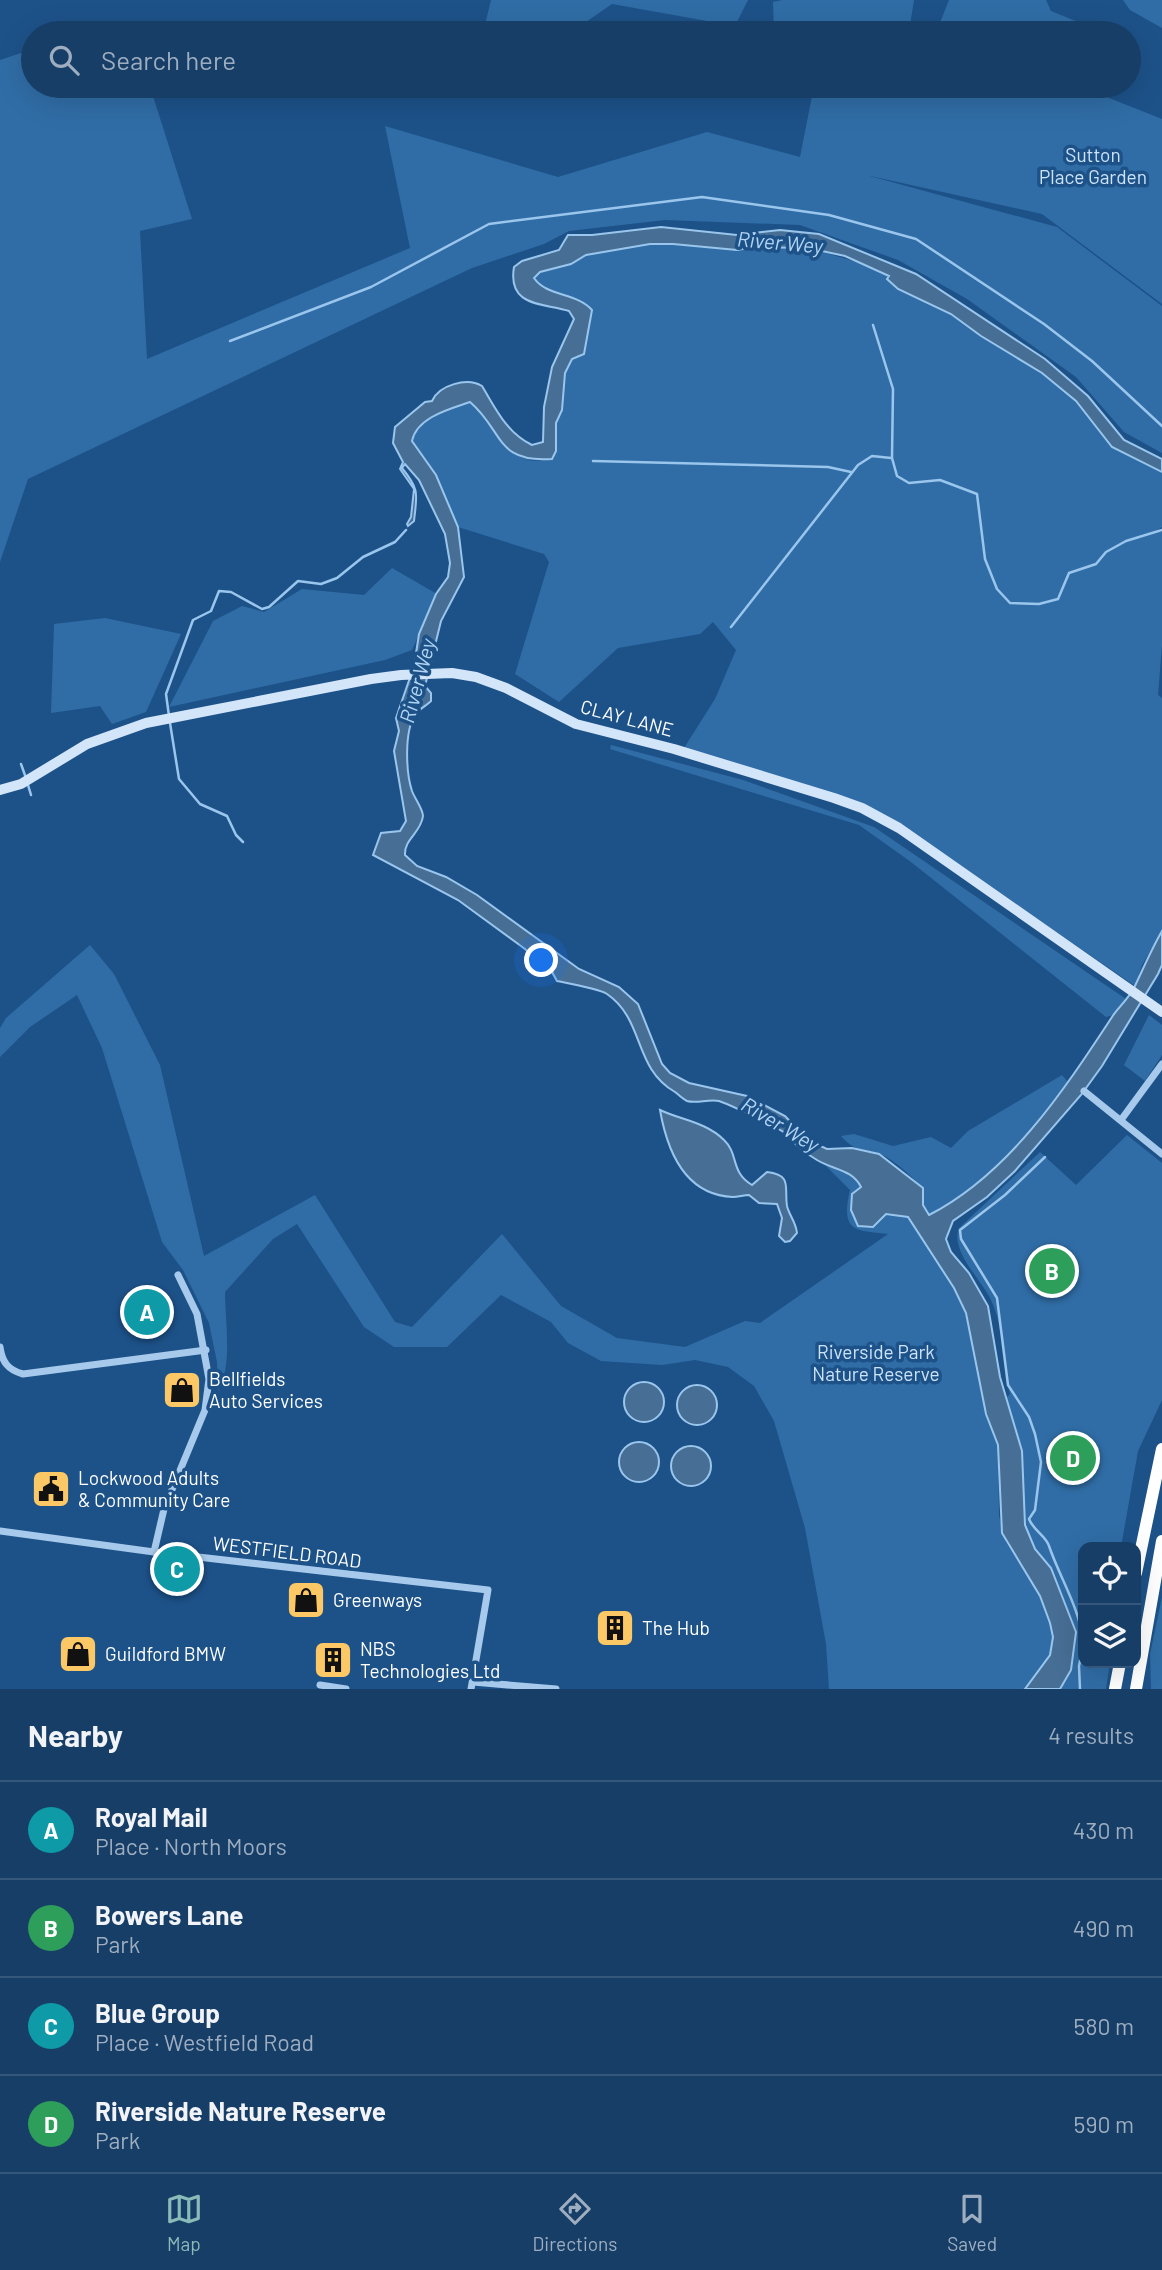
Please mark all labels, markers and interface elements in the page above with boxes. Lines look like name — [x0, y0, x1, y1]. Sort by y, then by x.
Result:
search box — [21, 21, 1141, 98]
icon: search — [45, 41, 83, 79]
text: Search here — [101, 44, 236, 75]
park label: Sutton Place Garden — [1039, 143, 1147, 188]
water label: River Wey — [736, 225, 825, 258]
water label: River Wey — [393, 635, 440, 725]
street label: CLAY LANE — [578, 694, 676, 741]
your location — [524, 943, 558, 977]
water label: River Wey — [737, 1091, 825, 1157]
pin: B — [1029, 1245, 1075, 1297]
pin: A — [124, 1286, 170, 1338]
park label: Riverside Park Nature Reserve — [812, 1340, 940, 1385]
place label: Bellfields Auto Services — [209, 1367, 323, 1412]
shop icon: Bellfields Auto Services — [161, 1369, 203, 1411]
pin: D — [1050, 1432, 1096, 1484]
place label: Lockwood Adults & Community Care — [78, 1466, 230, 1511]
public building icon: Lockwood Adults & Community Care — [30, 1468, 72, 1510]
street label: WESTFIELD ROAD — [211, 1531, 363, 1572]
map controls — [1078, 1542, 1141, 1668]
button: locate — [1078, 1542, 1141, 1605]
pin: C — [154, 1543, 200, 1595]
shop icon: Greenways — [285, 1579, 327, 1621]
place label: Greenways — [333, 1588, 422, 1611]
button: layers — [1078, 1605, 1141, 1668]
building icon: The Hub — [594, 1607, 636, 1649]
place label: The Hub — [642, 1616, 710, 1639]
shop icon: Guildford BMW — [57, 1633, 99, 1675]
place label: NBS Technologies Ltd — [360, 1637, 500, 1682]
building icon: NBS Technologies Ltd — [312, 1639, 354, 1681]
place label: Guildford BMW — [105, 1642, 226, 1665]
text: Nearby — [28, 1717, 123, 1753]
text: 4 results — [1048, 1721, 1134, 1749]
text: Royal Mail — [95, 1801, 208, 1832]
text: A — [43, 1816, 59, 1844]
text: 430 m — [1073, 1816, 1134, 1844]
text: Place · North Moors — [95, 1832, 287, 1860]
text: Bowers Lane — [95, 1899, 244, 1930]
text: B — [44, 1914, 58, 1942]
text: 490 m — [1073, 1914, 1134, 1942]
text: Park — [95, 1930, 140, 1958]
text: Blue Group — [95, 1997, 220, 2028]
text: C — [44, 2012, 58, 2040]
text: 580 m — [1074, 2012, 1134, 2040]
text: Place · Westfield Road — [95, 2028, 314, 2056]
text: Riverside Nature Reserve — [95, 2095, 386, 2126]
text: D — [44, 2110, 58, 2138]
text: 590 m — [1074, 2110, 1134, 2138]
text: Park — [95, 2126, 140, 2154]
tab: Map — [165, 2190, 203, 2255]
tab: Directions — [533, 2190, 618, 2255]
tab: Saved — [947, 2190, 997, 2255]

